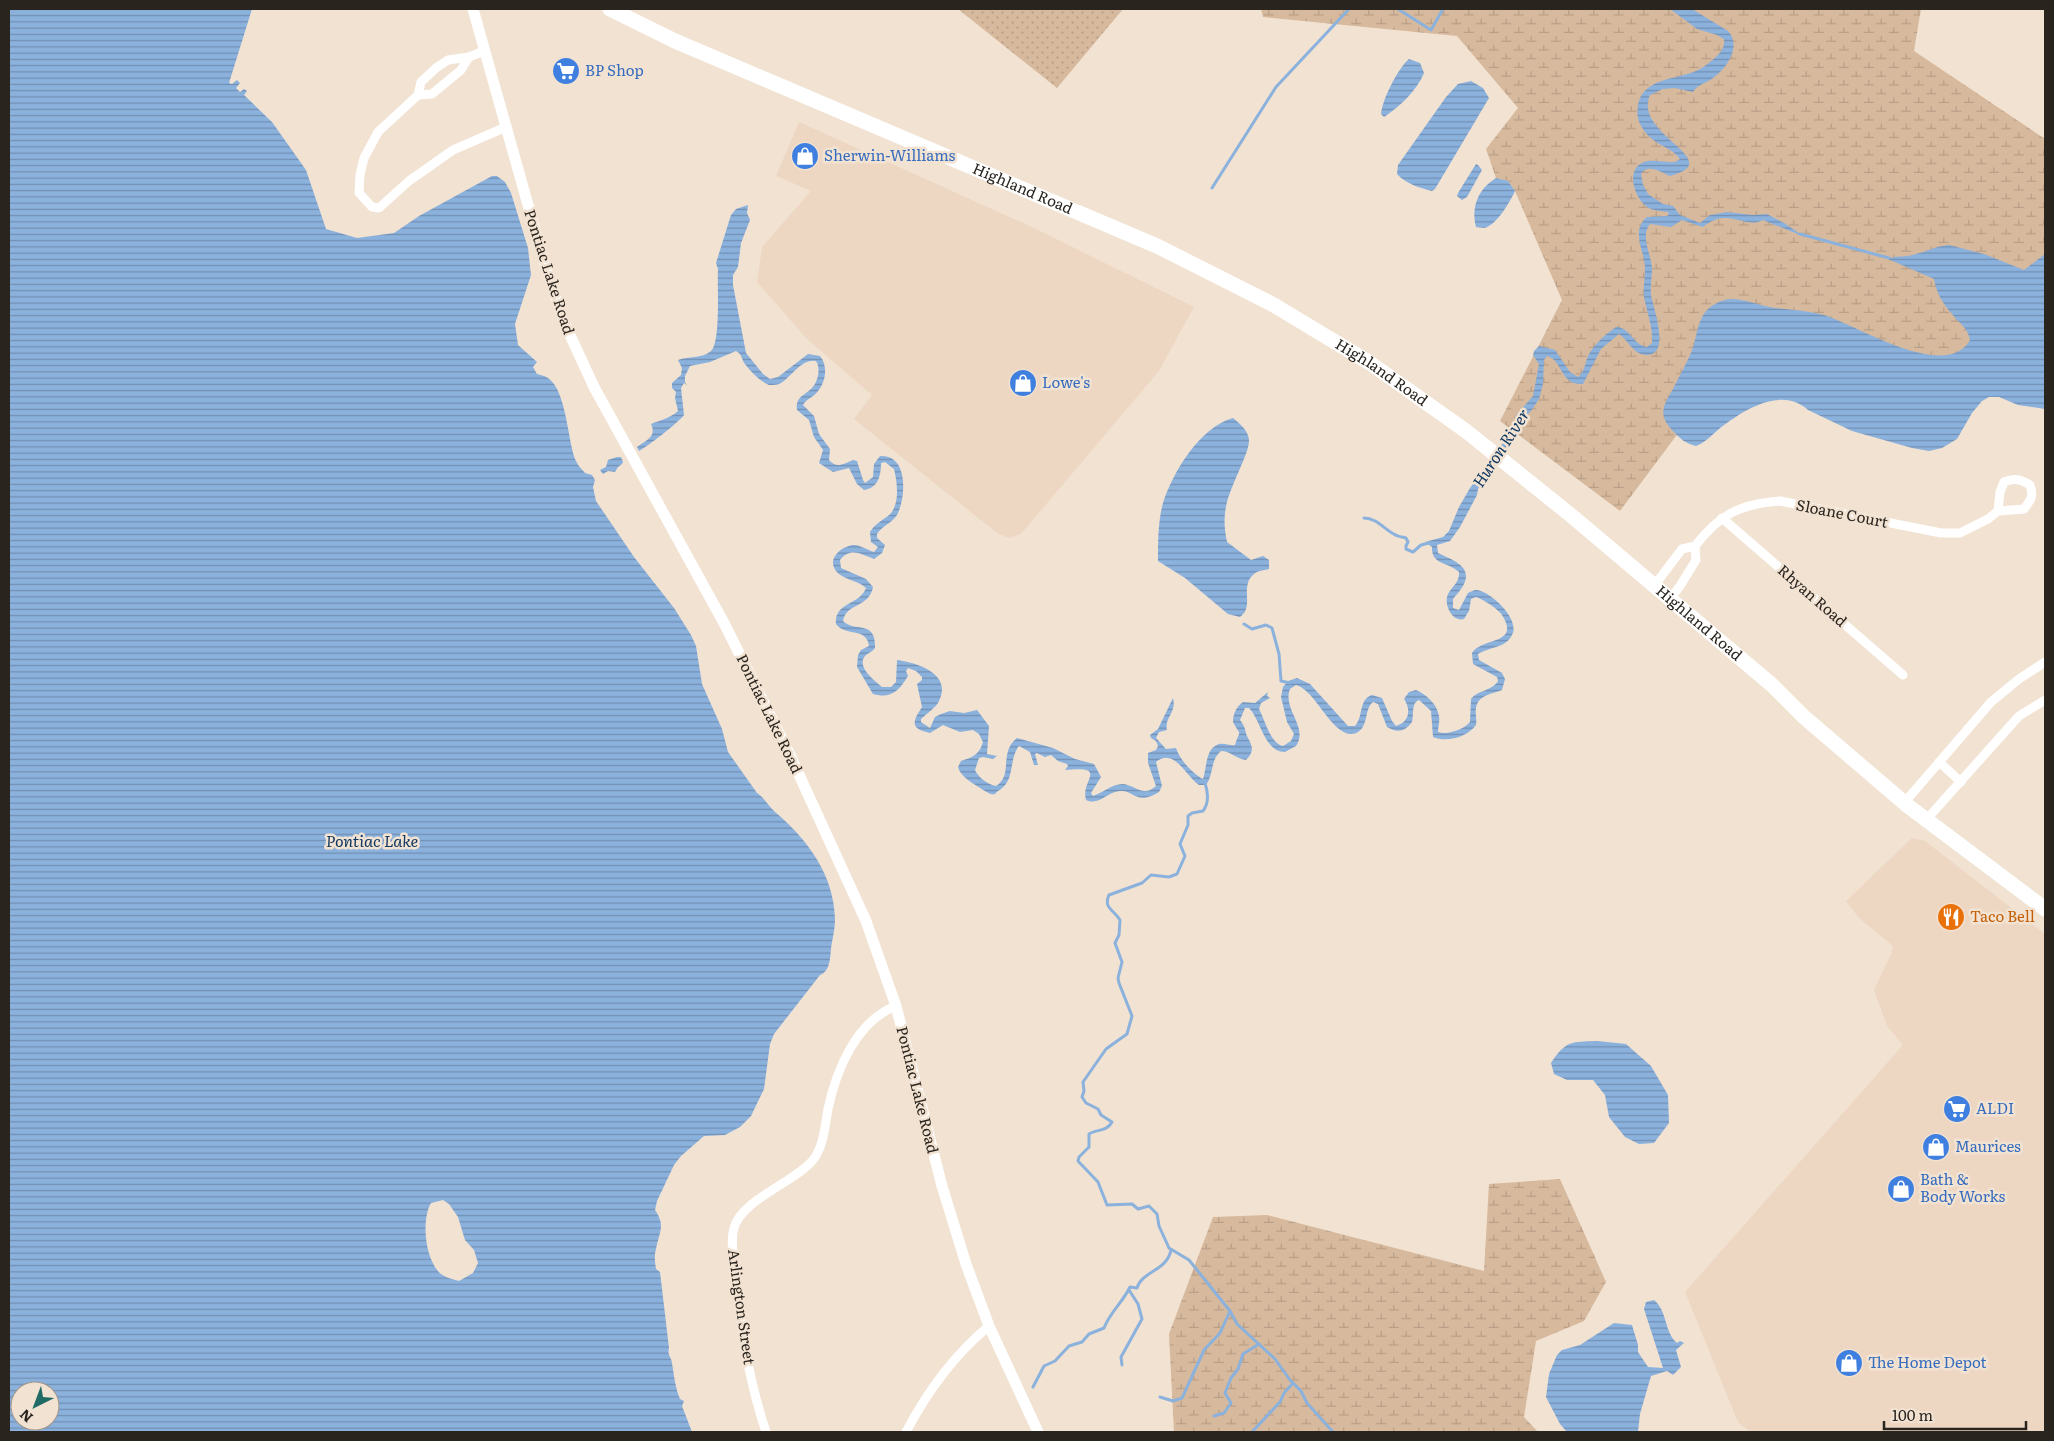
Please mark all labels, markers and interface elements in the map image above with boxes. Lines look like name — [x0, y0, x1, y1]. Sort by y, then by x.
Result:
supermarket icon: BP Shop — [551, 56, 581, 86]
place label: BP Shop — [585, 58, 644, 81]
shop icon: Sherwin-Williams — [790, 141, 820, 171]
place label: Sherwin-Williams — [824, 143, 956, 166]
street label: Highland Road — [969, 156, 1077, 219]
street label: Pontiac Lake Road — [519, 206, 582, 337]
street label: Highland Road — [1331, 332, 1433, 411]
shop icon: Lowe's — [1008, 368, 1038, 398]
place label: Lowe's — [1042, 370, 1090, 393]
water label: Huron River — [1466, 403, 1535, 491]
street label: Sloane Court — [1794, 492, 1890, 533]
street label: Rhyan Road — [1773, 558, 1853, 632]
street label: Highland Road — [1651, 579, 1748, 665]
street label: Pontiac Lake Road — [731, 650, 809, 777]
water label: Pontiac Lake — [326, 828, 418, 852]
restaurant icon: Taco Bell — [1936, 902, 1966, 932]
place label: Taco Bell — [1970, 904, 2035, 927]
street label: Pontiac Lake Road — [892, 1024, 945, 1156]
supermarket icon: ALDI — [1942, 1094, 1972, 1124]
place label: ALDI — [1976, 1096, 2014, 1119]
shop icon: Maurices — [1921, 1132, 1951, 1162]
place label: Maurices — [1955, 1134, 2021, 1157]
place label: Bath & Body Works — [1920, 1167, 2006, 1207]
shop icon: Bath & Body Works — [1886, 1174, 1916, 1204]
street label: Arlington Street — [723, 1248, 762, 1366]
shop icon: The Home Depot — [1834, 1348, 1864, 1378]
place label: The Home Depot — [1868, 1350, 1987, 1373]
north arrow — [10, 1381, 60, 1431]
scale bar — [1884, 1398, 2026, 1430]
text: 100 m — [1892, 1403, 1933, 1426]
text: N — [14, 1405, 37, 1428]

